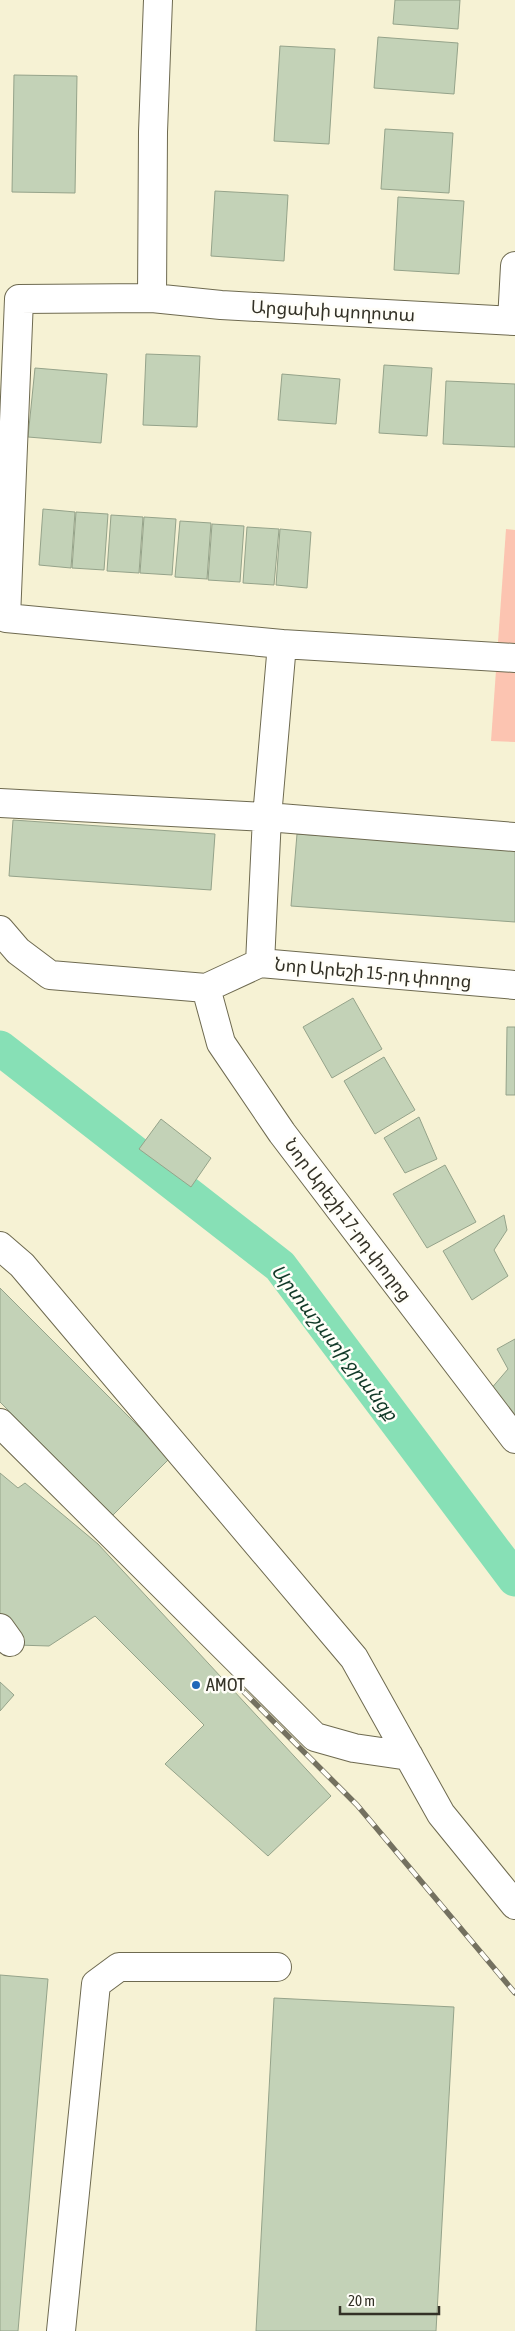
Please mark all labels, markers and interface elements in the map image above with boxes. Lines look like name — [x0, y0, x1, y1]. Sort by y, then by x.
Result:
street label: Արցախի պողոտա — [250, 296, 416, 325]
street label: Նոր Արեշի 15-րդ փողոց — [274, 953, 473, 992]
street label: Նոր Արեշի 17-րդ փողոց — [280, 1134, 416, 1305]
water label: Արտաշատի ջրանցք — [266, 1260, 403, 1426]
place label: AMOT — [206, 1674, 245, 1695]
marker: AMOT — [190, 1679, 202, 1691]
scale bar — [340, 2284, 439, 2316]
text: 20 m — [348, 2292, 375, 2309]

